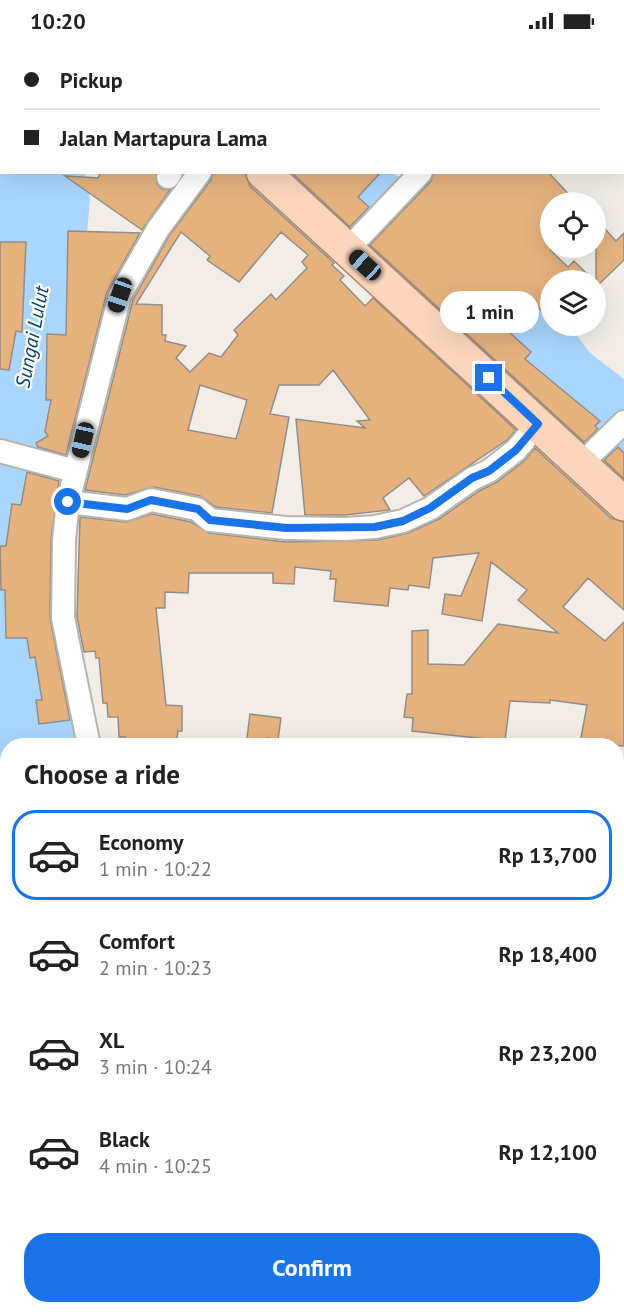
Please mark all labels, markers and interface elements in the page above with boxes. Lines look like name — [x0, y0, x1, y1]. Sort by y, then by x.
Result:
text: 10:20 — [30, 7, 86, 35]
text: Pickup — [60, 66, 123, 94]
text: Jalan Martapura Lama — [60, 124, 267, 152]
map controls — [540, 192, 606, 336]
button: locate — [540, 192, 606, 258]
car — [346, 246, 384, 284]
button: layers — [540, 270, 606, 336]
car — [106, 275, 134, 315]
water label: Sungai Lulut — [9, 282, 55, 390]
callout: 1 min — [440, 291, 538, 333]
text: 1 min — [465, 299, 514, 325]
route end — [475, 364, 502, 391]
car — [70, 420, 96, 460]
route start — [54, 488, 81, 515]
text: Choose a ride — [24, 757, 180, 791]
icon: car — [27, 828, 81, 882]
text: Economy — [99, 828, 183, 856]
text: Rp 13,700 — [498, 841, 597, 869]
text: 1 min · 10:22 — [99, 856, 212, 882]
icon: car — [27, 927, 81, 981]
text: Comfort — [99, 927, 175, 955]
text: Rp 18,400 — [498, 940, 597, 968]
text: 2 min · 10:23 — [99, 955, 212, 981]
icon: car — [27, 1026, 81, 1080]
text: XL — [99, 1026, 124, 1054]
text: Rp 23,200 — [498, 1039, 597, 1067]
text: 3 min · 10:24 — [99, 1054, 212, 1080]
icon: car — [27, 1125, 81, 1179]
text: Black — [99, 1125, 150, 1153]
text: Rp 12,100 — [498, 1138, 597, 1166]
text: 4 min · 10:25 — [99, 1153, 212, 1179]
button: Confirm — [24, 1233, 600, 1302]

